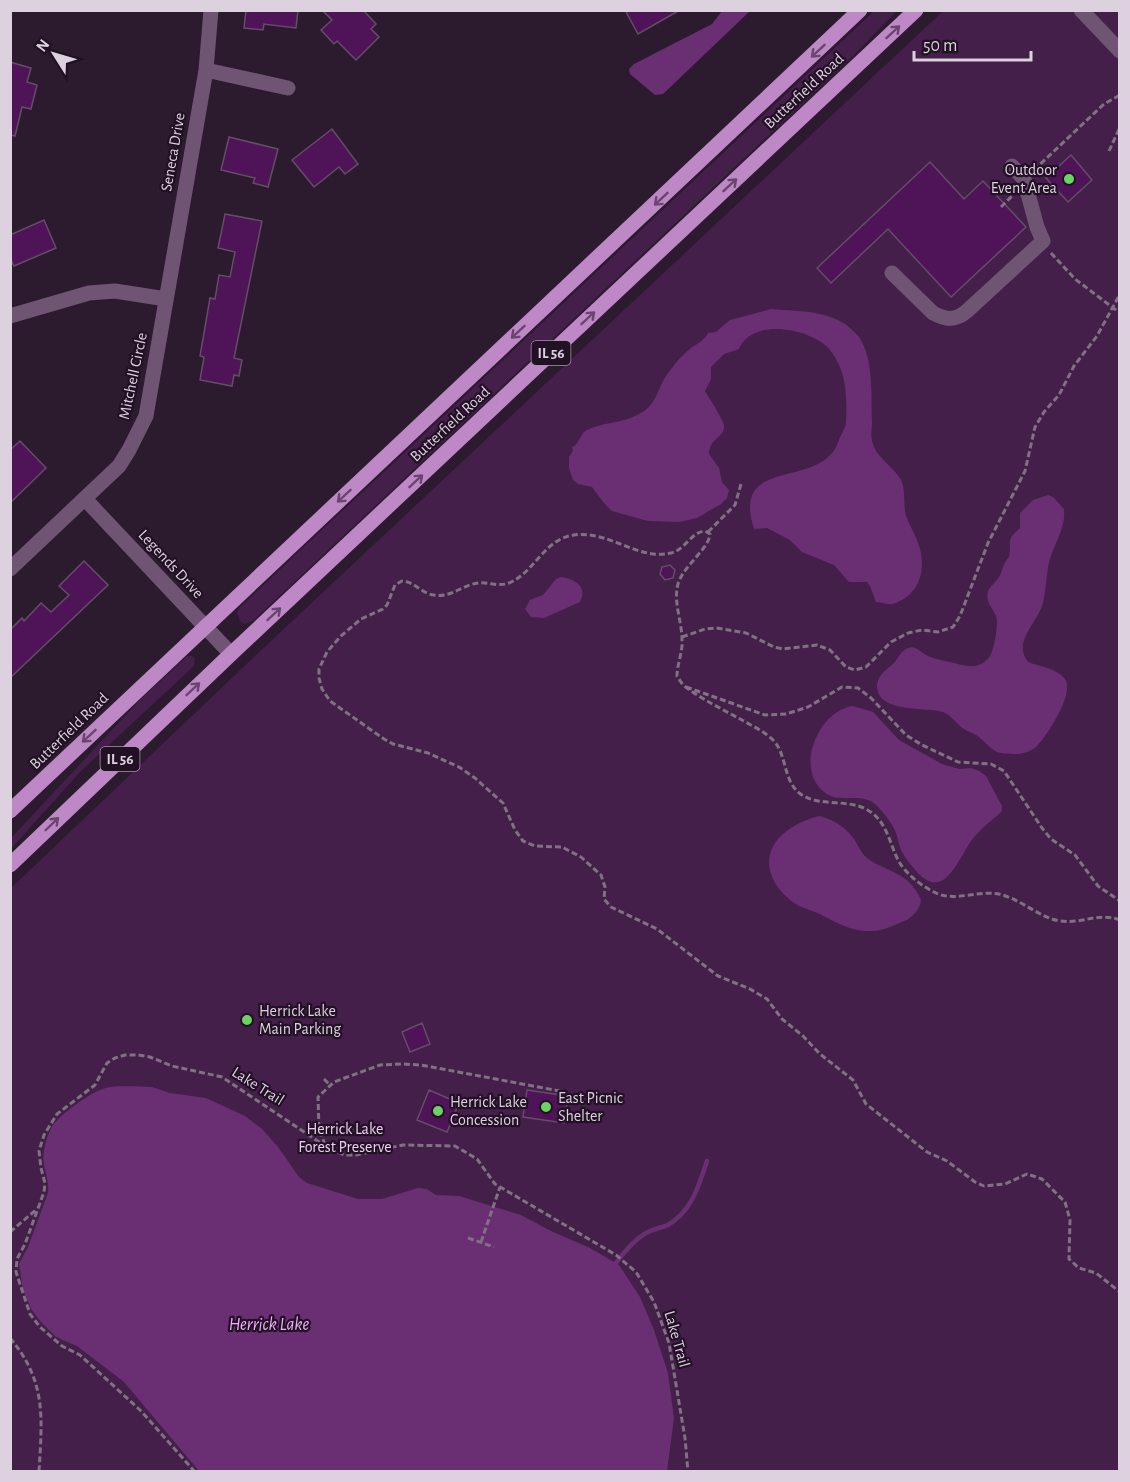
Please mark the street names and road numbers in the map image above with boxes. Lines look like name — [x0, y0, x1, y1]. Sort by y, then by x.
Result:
street label: Butterfield Road — [761, 50, 847, 132]
street label: Seneca Drive — [158, 111, 188, 193]
street label: Mitchell Circle — [116, 331, 150, 421]
road number: IL 56 — [532, 341, 570, 365]
street label: Butterfield Road — [407, 383, 493, 465]
street label: Legends Drive — [135, 527, 207, 601]
street label: Butterfield Road — [27, 690, 111, 772]
road number: IL 56 — [100, 747, 140, 771]
street label: Lake Trail — [229, 1064, 287, 1108]
street label: Lake Trail — [661, 1309, 693, 1369]

